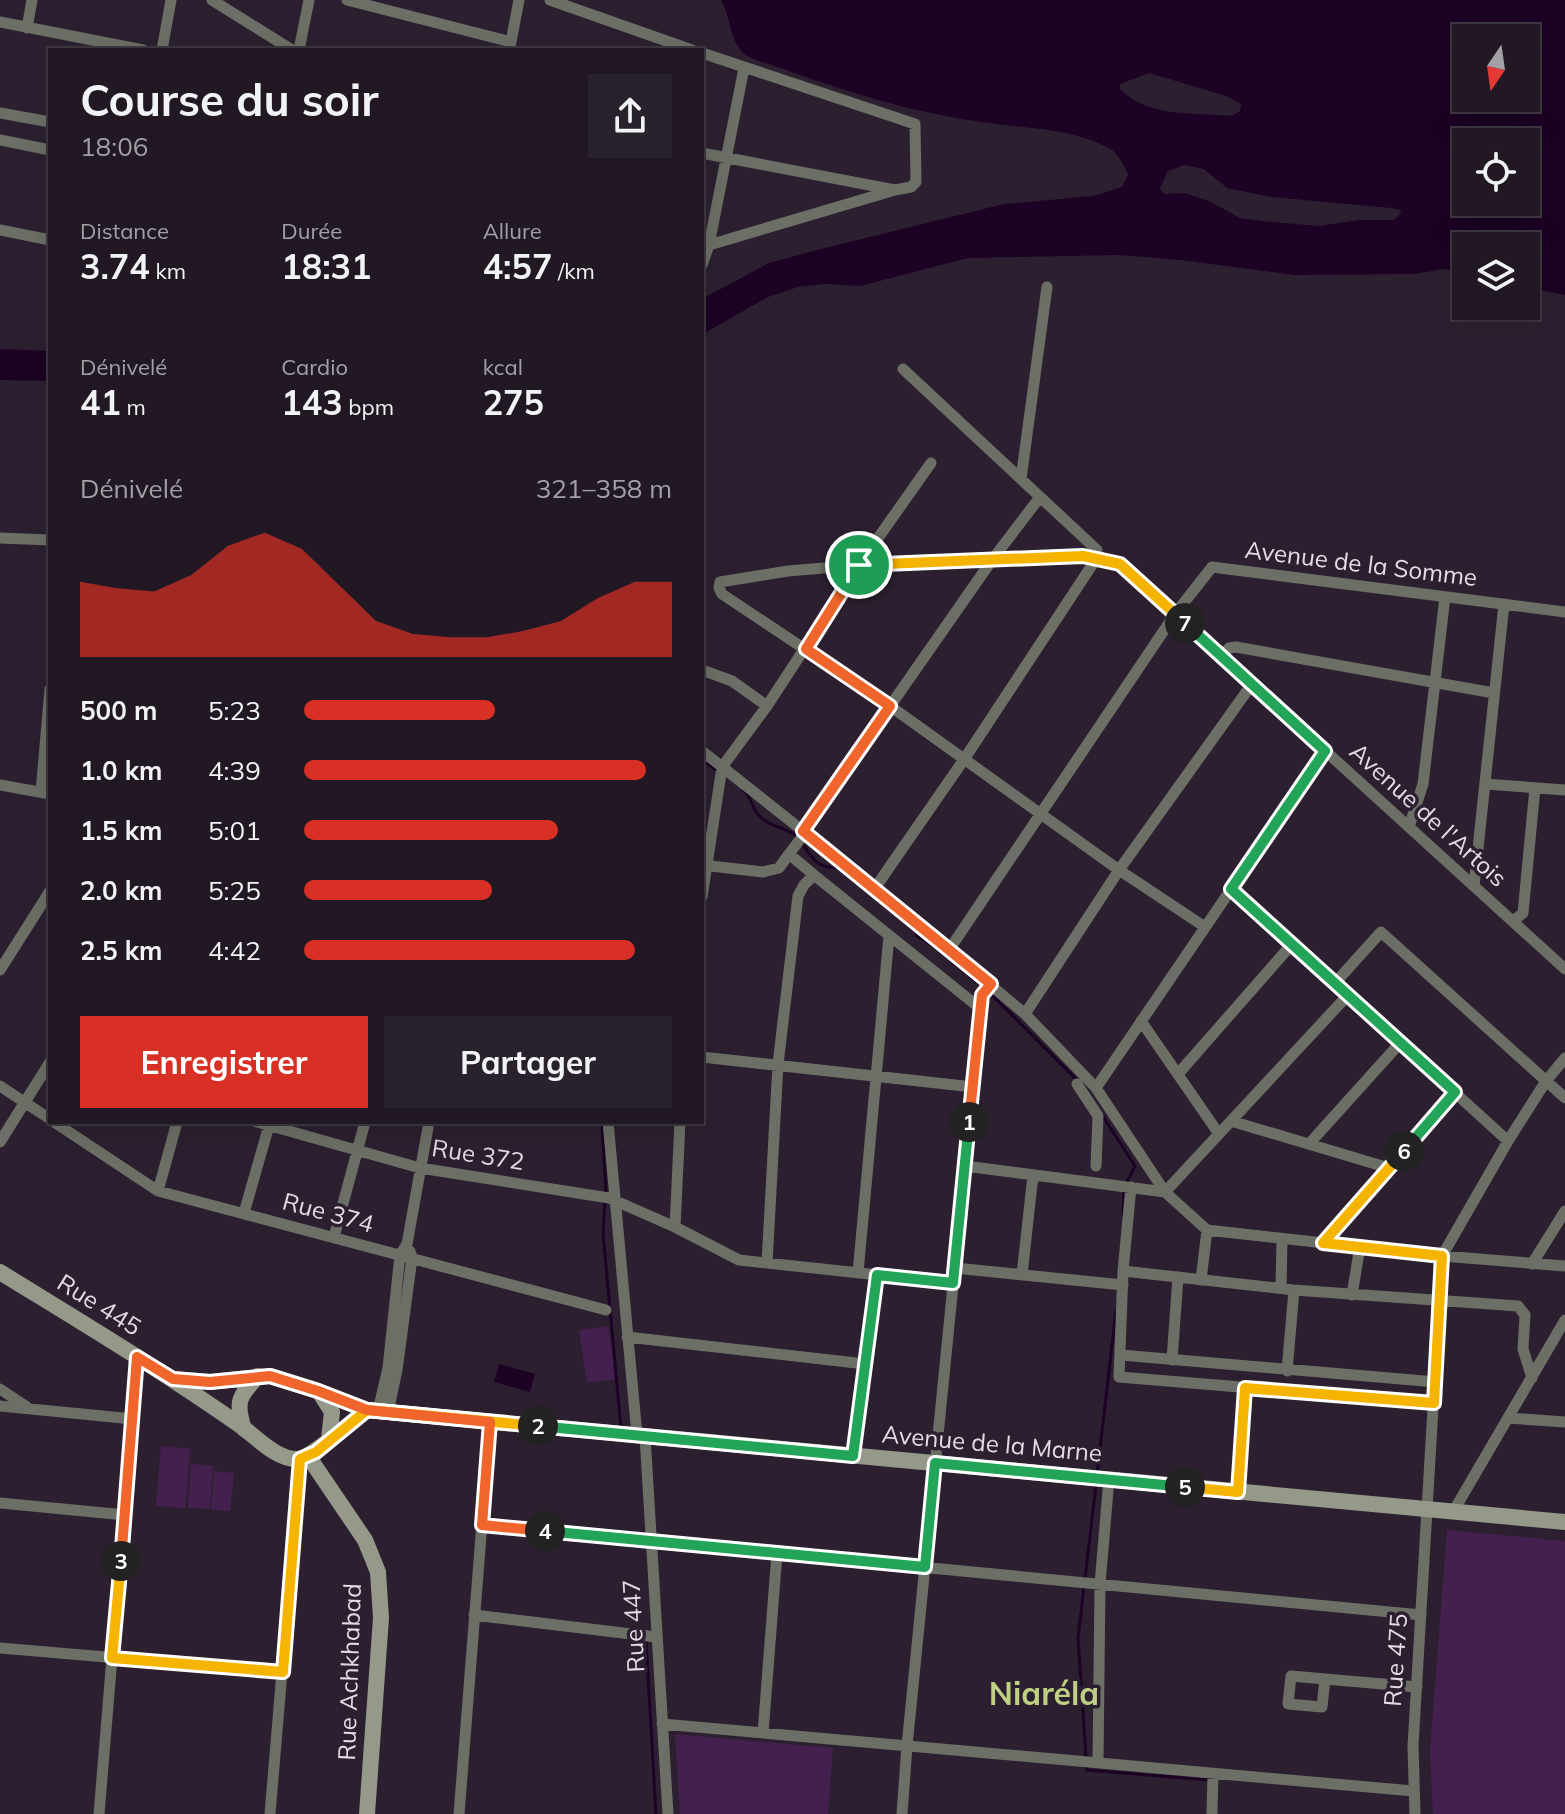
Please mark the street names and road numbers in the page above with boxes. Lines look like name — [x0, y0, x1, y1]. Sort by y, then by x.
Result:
street label: Avenue de la Somme — [1243, 534, 1479, 592]
street label: Avenue de l'Artois — [1344, 736, 1513, 893]
street label: Rue 372 — [430, 1132, 526, 1176]
street label: Rue 374 — [279, 1186, 377, 1239]
street label: Rue 445 — [52, 1267, 147, 1342]
street label: Avenue de la Marne — [881, 1418, 1103, 1468]
street label: Rue 447 — [616, 1579, 650, 1673]
street label: Rue Achkhabad — [331, 1583, 367, 1761]
street label: Rue 475 — [1377, 1613, 1413, 1707]

